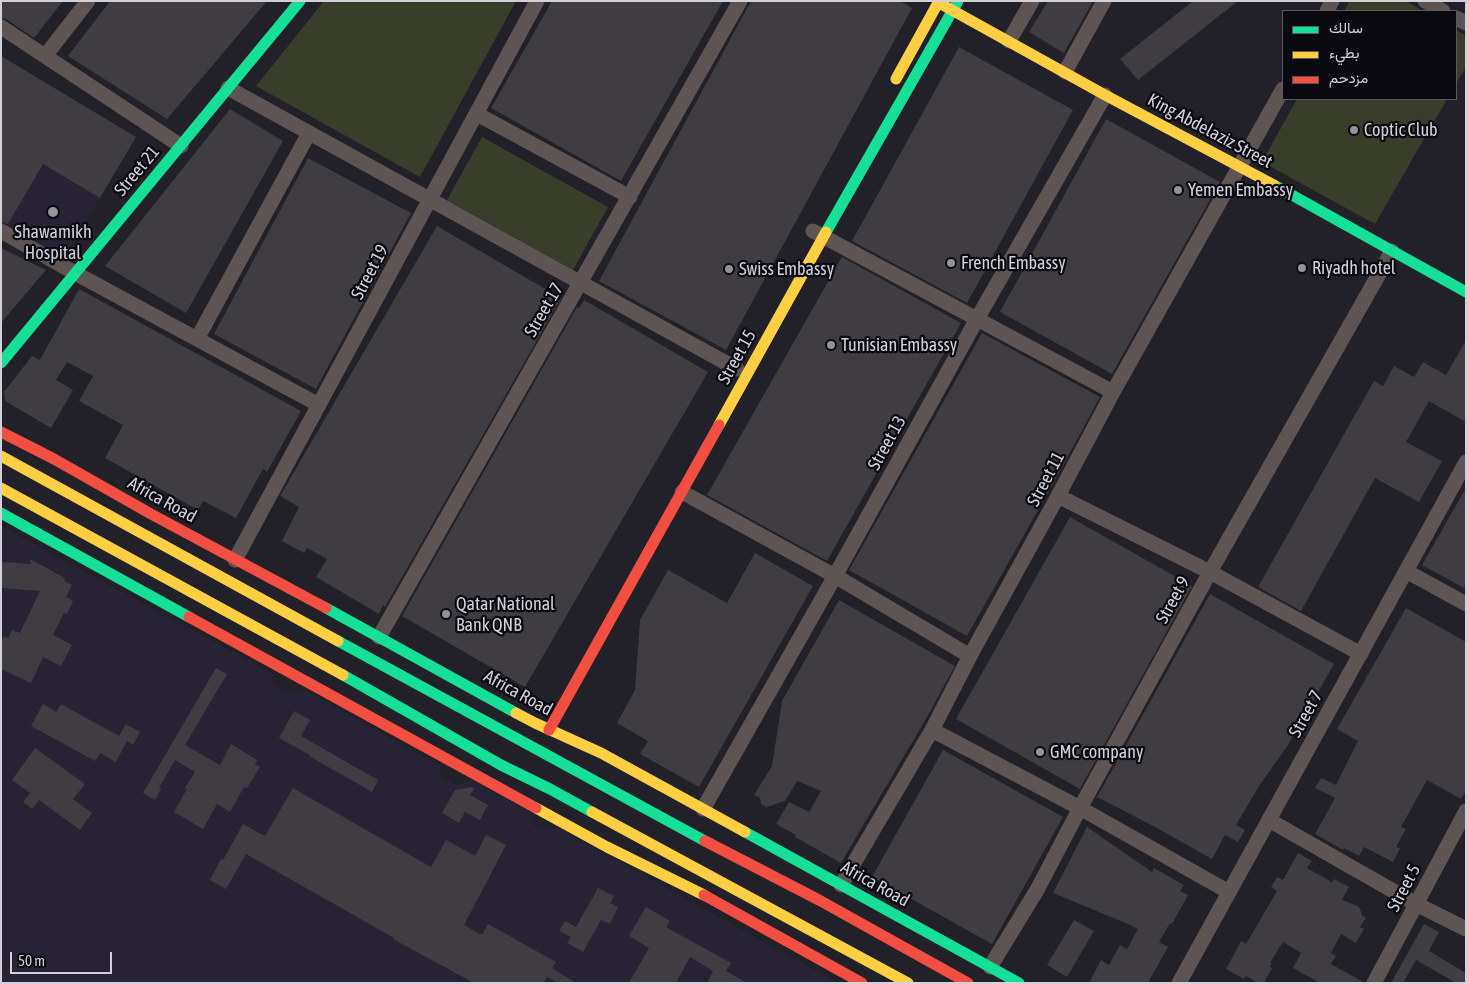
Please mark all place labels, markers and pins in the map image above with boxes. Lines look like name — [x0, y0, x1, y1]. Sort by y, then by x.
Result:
place label: Coptic Club — [1364, 119, 1438, 141]
marker: Coptic Club — [1348, 124, 1360, 136]
place label: Yemen Embassy — [1188, 179, 1293, 201]
marker: Yemen Embassy — [1172, 184, 1184, 196]
marker: Shawamikh Hospital — [46, 205, 60, 219]
place label: Shawamikh Hospital — [14, 221, 92, 264]
place label: French Embassy — [961, 252, 1066, 274]
marker: French Embassy — [945, 257, 957, 269]
place label: Riyadh hotel — [1312, 257, 1396, 279]
place label: Swiss Embassy — [739, 258, 834, 280]
marker: Riyadh hotel — [1296, 262, 1308, 274]
marker: Swiss Embassy — [723, 263, 735, 275]
place label: Tunisian Embassy — [841, 334, 957, 356]
marker: Tunisian Embassy — [825, 339, 837, 351]
place label: Qatar National Bank QNB — [456, 593, 555, 636]
marker: Qatar National Bank QNB — [440, 608, 452, 620]
place label: GMC company — [1050, 741, 1143, 763]
marker: GMC company — [1034, 746, 1046, 758]

